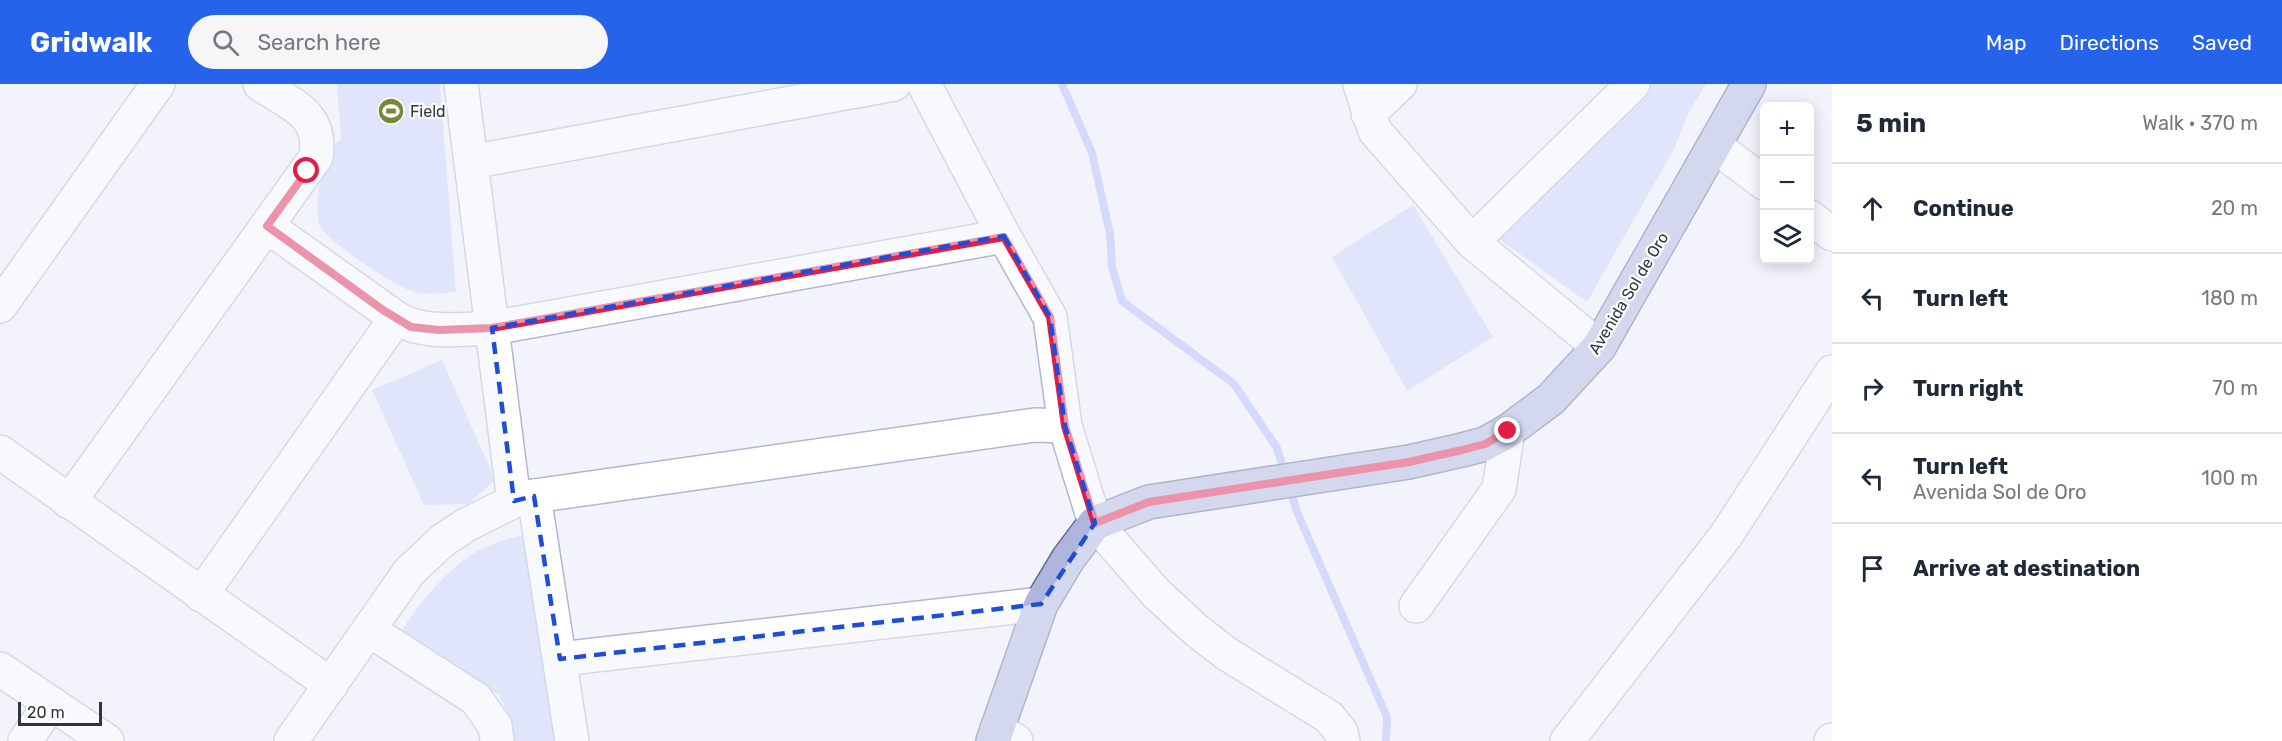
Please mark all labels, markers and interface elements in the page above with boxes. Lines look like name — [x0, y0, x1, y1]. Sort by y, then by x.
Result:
search box — [188, 15, 608, 69]
text: Gridwalk — [30, 26, 152, 59]
icon: search — [209, 26, 242, 59]
text: Search here — [257, 29, 381, 56]
text: Map — [1986, 30, 2027, 55]
text: Directions — [2060, 30, 2159, 55]
text: Saved — [2192, 30, 2252, 55]
sports icon: Field — [376, 96, 406, 126]
place label: Field — [410, 102, 446, 121]
map controls — [1760, 102, 1814, 264]
button: + — [1760, 102, 1814, 156]
text: 5 min — [1856, 108, 1926, 139]
text: Walk · 370 m — [2142, 111, 2258, 135]
button: − — [1760, 156, 1814, 210]
route start — [293, 157, 319, 183]
icon: ahead — [1856, 192, 1889, 225]
text: Continue — [1913, 195, 2014, 222]
text: 20 m — [2211, 196, 2258, 220]
button: layers — [1760, 210, 1814, 264]
street label: Avenida Sol de Oro — [1585, 229, 1672, 358]
icon: left — [1856, 282, 1889, 315]
text: Turn left — [1913, 285, 2008, 312]
text: 180 m — [2201, 286, 2258, 310]
icon: right — [1856, 372, 1889, 405]
text: Turn right — [1913, 375, 2023, 402]
text: 70 m — [2212, 376, 2258, 400]
route end — [1494, 417, 1520, 443]
text: Turn left — [1913, 453, 2008, 480]
icon: left — [1856, 462, 1889, 495]
text: 100 m — [2201, 466, 2258, 490]
text: Avenida Sol de Oro — [1913, 480, 2087, 504]
icon: arrive — [1856, 552, 1889, 585]
text: Arrive at destination — [1913, 555, 2140, 582]
scale bar — [18, 699, 102, 726]
text: 20 m — [27, 703, 65, 722]

